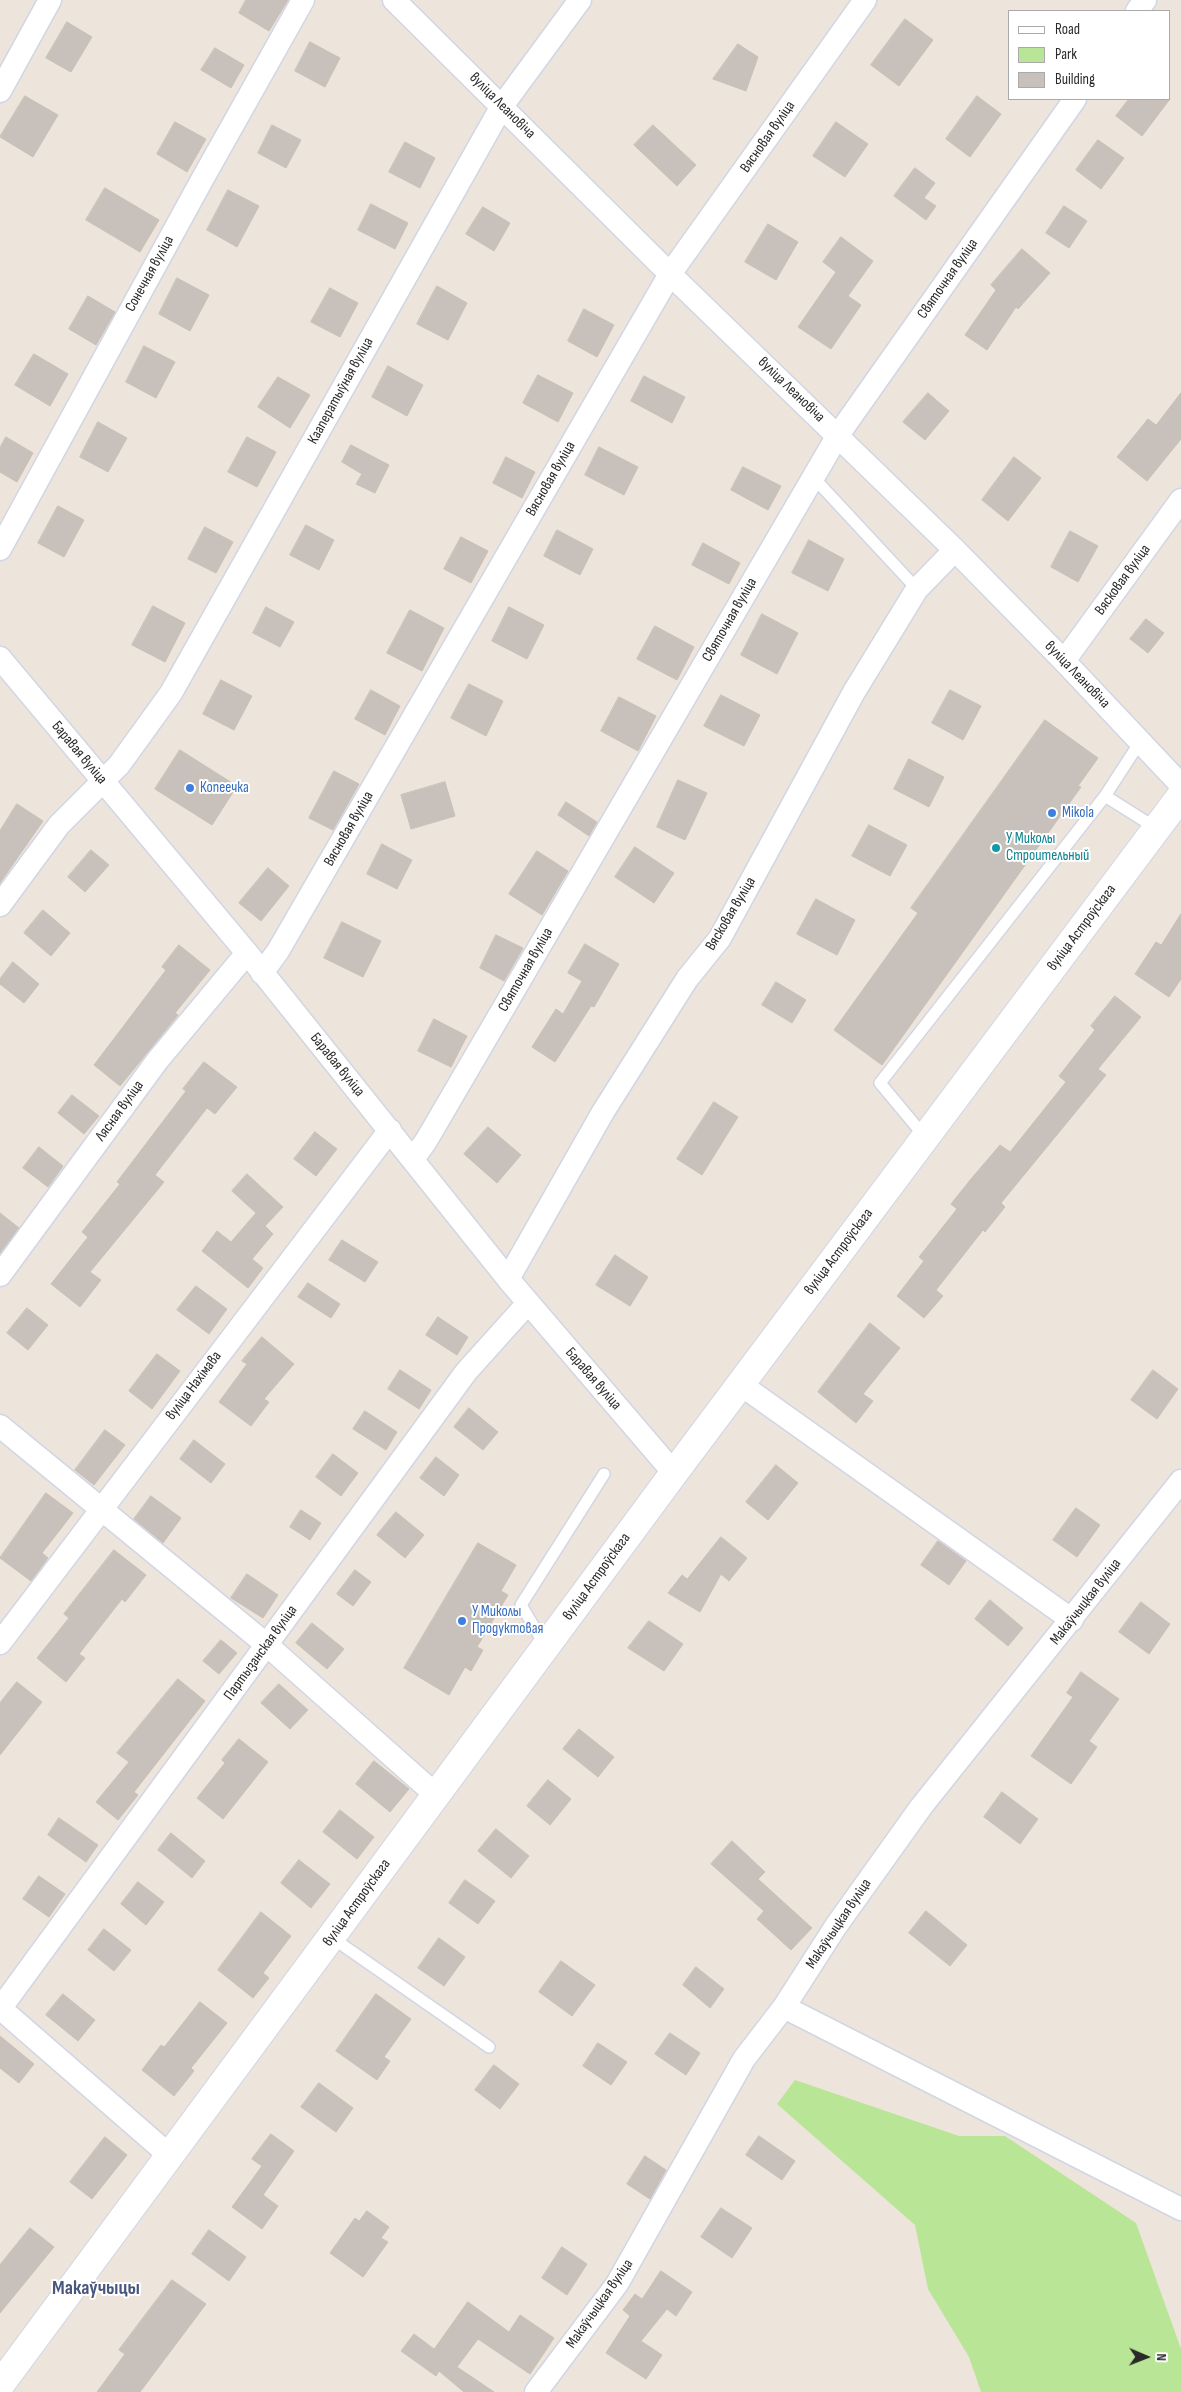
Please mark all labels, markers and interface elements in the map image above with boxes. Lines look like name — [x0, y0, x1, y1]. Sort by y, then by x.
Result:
legend — [1008, 10, 1171, 100]
text: Road — [1055, 20, 1080, 39]
text: Park — [1055, 45, 1077, 64]
street label: вуліца Леановіча — [465, 69, 539, 143]
text: Building — [1055, 70, 1095, 89]
street label: Вясновая вуліца — [737, 98, 799, 176]
street label: Сонечная вуліца — [122, 233, 178, 315]
street label: Святочная вуліца — [914, 235, 982, 323]
street label: Кааператыўная вуліца — [304, 335, 378, 447]
street label: вуліца Леановіча — [754, 354, 828, 426]
street label: Вясновая вуліца — [522, 438, 580, 520]
street label: Вясковая вуліца — [1091, 541, 1155, 619]
street label: Святочная вуліца — [699, 575, 761, 665]
street label: вуліца Леановіча — [1041, 638, 1113, 712]
street label: Баравая вуліца — [47, 718, 111, 788]
place label: Копеечка — [200, 779, 249, 797]
marker: Копеечка — [184, 782, 196, 794]
street label: Вясновая вуліца — [320, 788, 378, 870]
place label: Mikola — [1062, 804, 1094, 822]
marker: Mikola — [1046, 807, 1058, 819]
place label: У Миколы Строительный — [1006, 830, 1089, 865]
marker: У Миколы Строительный — [990, 842, 1002, 854]
street label: Вясковая вуліца — [702, 874, 760, 954]
street label: вуліца Астроўскага — [1044, 881, 1120, 975]
street label: Святочная вуліца — [495, 925, 557, 1015]
street label: Баравая вуліца — [306, 1030, 368, 1100]
street label: Лясная вуліца — [92, 1077, 148, 1145]
street label: вуліца Астроўскага — [801, 1205, 877, 1299]
street label: Баравая вуліца — [561, 1344, 625, 1414]
street label: вуліца Нахімава — [162, 1348, 226, 1424]
street label: вуліца Астроўскага — [559, 1530, 635, 1624]
street label: Макаўчыцкая вуліца — [1047, 1555, 1125, 1649]
street label: Партызанская вуліца — [221, 1602, 301, 1704]
place label: У Миколы Продуктовая — [472, 1603, 543, 1638]
marker: У Миколы Продуктовая — [456, 1615, 468, 1627]
street label: вуліца Астроўскага — [319, 1856, 395, 1950]
street label: Макаўчыцкая вуліца — [802, 1876, 876, 1972]
street label: Макаўчыцкая вуліца — [563, 2256, 637, 2352]
district label: Макаўчыцы — [52, 2277, 140, 2301]
north arrow — [1121, 2332, 1171, 2382]
text: N — [1153, 2353, 1170, 2361]

